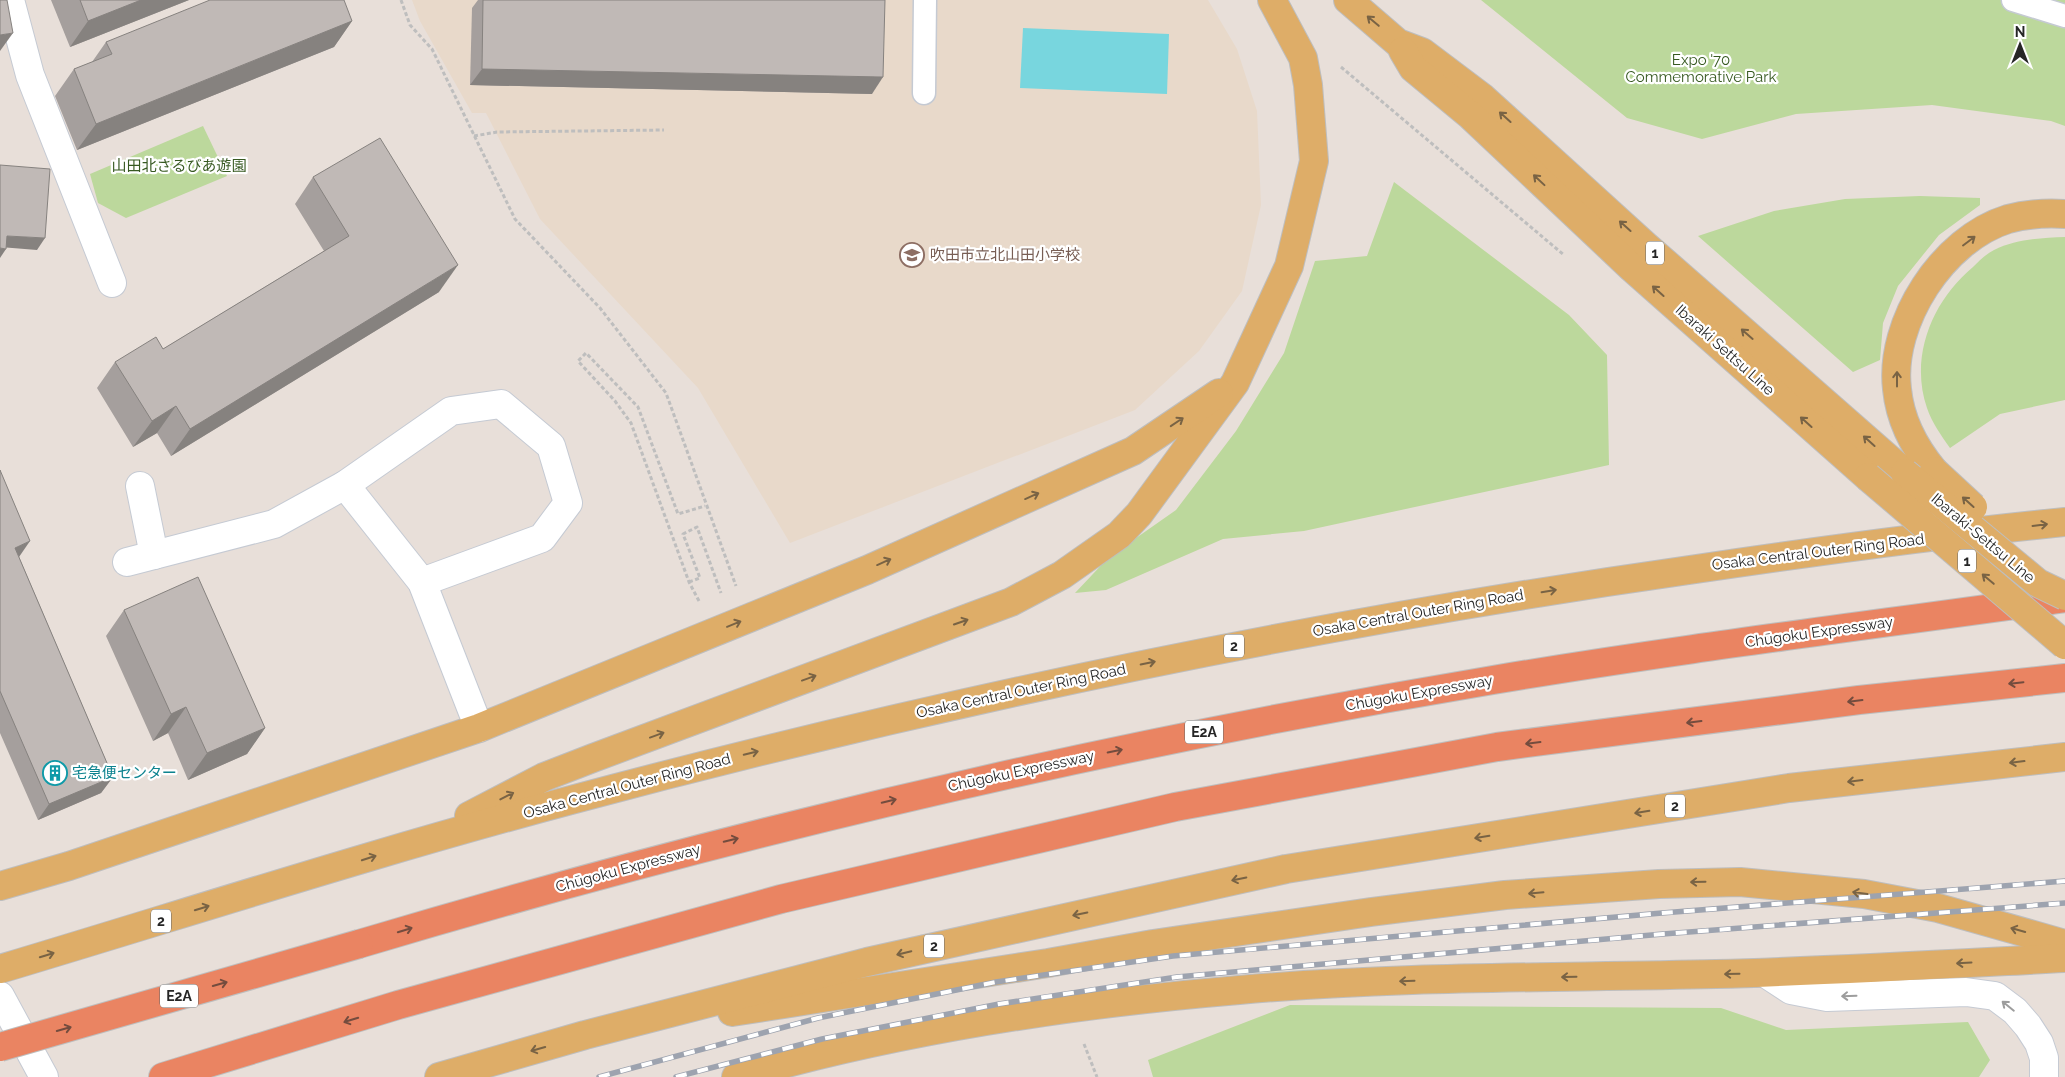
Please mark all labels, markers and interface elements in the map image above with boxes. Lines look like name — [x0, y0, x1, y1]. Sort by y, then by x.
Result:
one-way arrow — [1367, 16, 1380, 27]
north arrow — [1995, 20, 2045, 70]
text: N — [2015, 24, 2025, 40]
park label: Expo '70 Commemorative Park — [1626, 51, 1777, 86]
one-way arrow — [1498, 111, 1511, 123]
park label: 山田北さるびあ遊園 — [111, 157, 247, 175]
one-way arrow — [1533, 174, 1545, 186]
one-way arrow — [1618, 220, 1631, 232]
one-way arrow — [1962, 235, 1975, 246]
school or university icon: 吹田市立北山田小学校 — [899, 242, 925, 268]
road number: 1 — [1646, 242, 1664, 264]
place label: 吹田市立北山田小学校 — [930, 246, 1080, 264]
one-way arrow — [1651, 285, 1664, 296]
street label: Ibaraki Settsu Line — [1672, 301, 1778, 399]
one-way arrow — [1741, 328, 1754, 339]
one-way arrow — [1892, 372, 1902, 388]
one-way arrow — [1799, 416, 1812, 427]
one-way arrow — [1169, 417, 1183, 427]
one-way arrow — [1863, 435, 1876, 446]
street label: Ibaraki-Settsu Line — [1928, 489, 2039, 587]
one-way arrow — [1024, 491, 1039, 500]
one-way arrow — [1961, 496, 1974, 508]
one-way arrow — [2031, 519, 2047, 529]
street label: Osaka Central Outer Ring Road — [1711, 530, 1925, 574]
road number: 1 — [1958, 550, 1976, 572]
one-way arrow — [876, 557, 891, 566]
one-way arrow — [1982, 574, 1995, 585]
street label: Osaka Central Outer Ring Road — [1311, 586, 1525, 640]
one-way arrow — [1541, 586, 1557, 596]
street label: Chūgoku Expressway — [1744, 613, 1894, 651]
one-way arrow — [953, 617, 969, 626]
one-way arrow — [726, 619, 741, 628]
road number: 2 — [1224, 634, 1244, 658]
one-way arrow — [1140, 658, 1156, 667]
street label: Osaka Central Outer Ring Road — [915, 660, 1127, 722]
street label: Chūgoku Expressway — [1344, 671, 1494, 715]
one-way arrow — [801, 673, 816, 682]
one-way arrow — [2009, 678, 2025, 688]
one-way arrow — [1847, 696, 1863, 706]
one-way arrow — [1686, 717, 1702, 727]
road number: E2A — [1185, 720, 1223, 744]
one-way arrow — [649, 730, 664, 739]
one-way arrow — [1525, 738, 1541, 748]
one-way arrow — [1107, 745, 1123, 755]
street label: Chūgoku Expressway — [946, 747, 1096, 795]
one-way arrow — [742, 748, 758, 757]
street label: Osaka Central Outer Ring Road — [521, 750, 733, 822]
one-way arrow — [2009, 757, 2025, 767]
building icon: 宅急便センター — [42, 760, 68, 786]
place label: 宅急便センター — [72, 764, 177, 782]
one-way arrow — [1847, 776, 1863, 786]
one-way arrow — [499, 791, 514, 801]
road number: 2 — [1665, 794, 1685, 818]
one-way arrow — [880, 796, 896, 805]
one-way arrow — [1635, 807, 1651, 817]
one-way arrow — [1474, 833, 1490, 843]
one-way arrow — [722, 835, 738, 844]
street label: Chūgoku Expressway — [554, 840, 702, 896]
one-way arrow — [361, 852, 377, 862]
one-way arrow — [1231, 875, 1247, 884]
one-way arrow — [1690, 878, 1706, 887]
one-way arrow — [1528, 888, 1544, 897]
one-way arrow — [1852, 888, 1868, 898]
one-way arrow — [194, 903, 210, 913]
road number: 2 — [151, 909, 171, 932]
one-way arrow — [1072, 910, 1088, 919]
one-way arrow — [397, 925, 413, 935]
one-way arrow — [2011, 925, 2027, 935]
road number: 2 — [924, 934, 944, 958]
one-way arrow — [38, 949, 54, 959]
one-way arrow — [897, 949, 913, 958]
one-way arrow — [1956, 959, 1972, 968]
one-way arrow — [1724, 969, 1740, 978]
one-way arrow — [1561, 972, 1578, 982]
one-way arrow — [1399, 976, 1415, 986]
one-way arrow — [211, 979, 227, 989]
road number: E2A — [160, 984, 198, 1008]
one-way arrow — [1842, 991, 1858, 1001]
one-way arrow — [2002, 1001, 2015, 1012]
one-way arrow — [343, 1015, 359, 1025]
one-way arrow — [55, 1024, 71, 1033]
one-way arrow — [530, 1044, 546, 1054]

